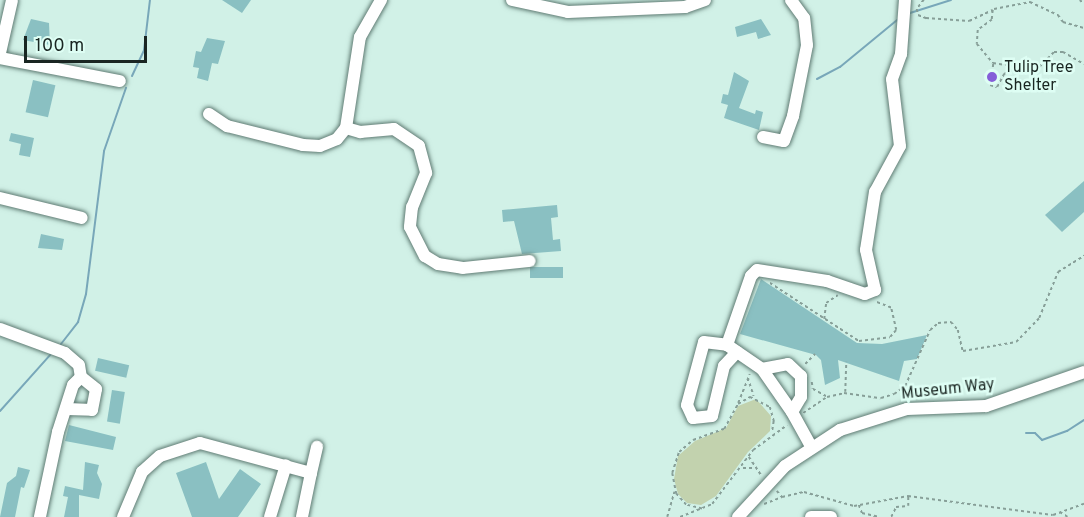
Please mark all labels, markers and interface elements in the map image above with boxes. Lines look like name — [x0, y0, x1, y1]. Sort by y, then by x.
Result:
scale bar — [27, 24, 150, 62]
text: 100 m — [35, 35, 84, 58]
place label: Tulip Tree Shelter — [1004, 58, 1074, 96]
marker: Tulip Tree Shelter — [985, 70, 999, 84]
street label: Museum Way — [900, 376, 996, 404]

